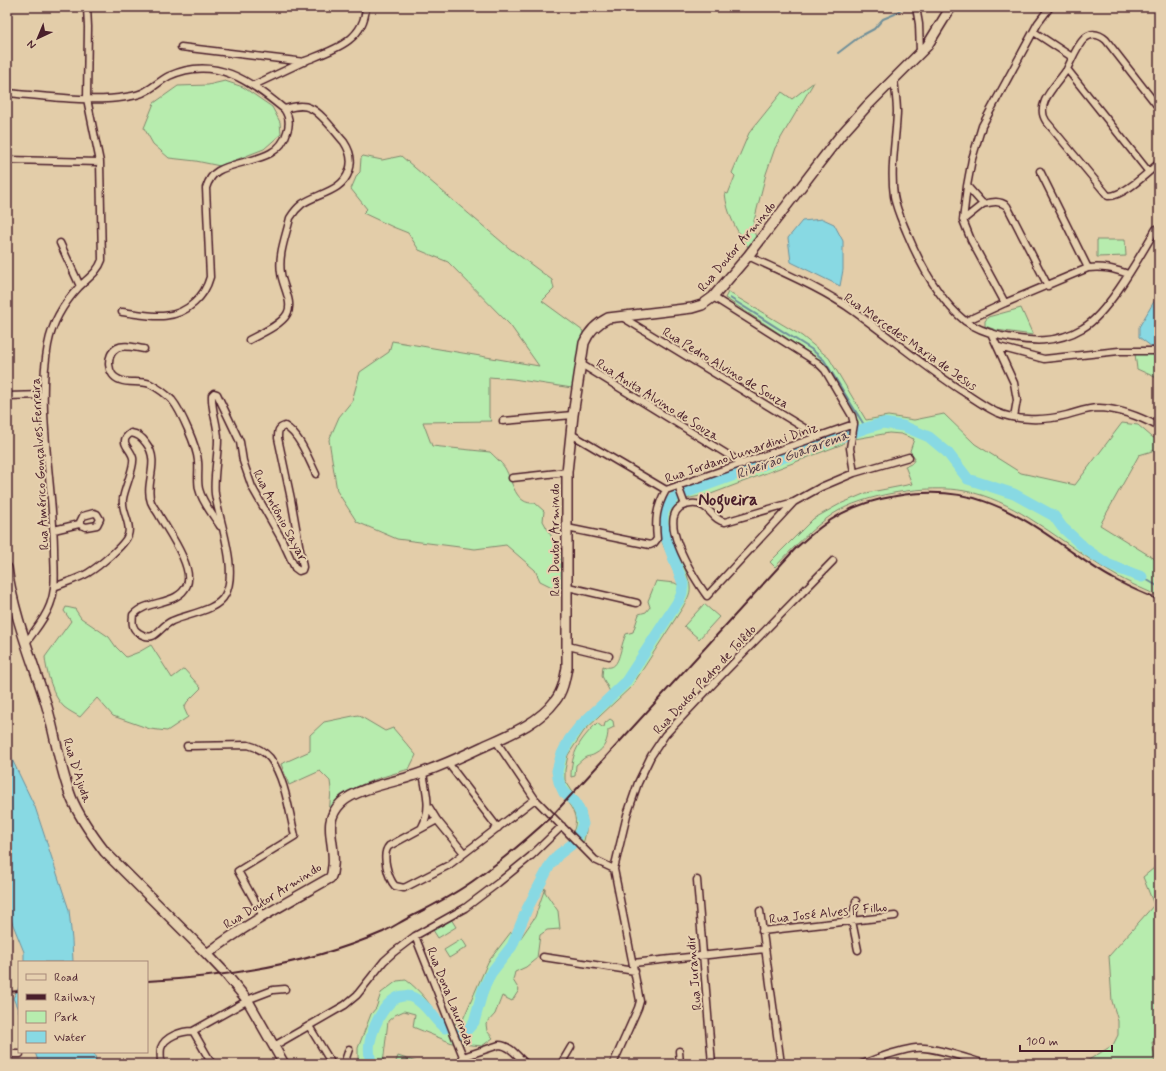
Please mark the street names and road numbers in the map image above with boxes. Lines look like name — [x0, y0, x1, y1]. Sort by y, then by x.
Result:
street label: Rua Doutor Armindo — [694, 198, 780, 296]
street label: Rua Mercedes Maria de Jesus — [840, 290, 980, 395]
street label: Rua Pedro Alvino de Souza — [659, 324, 792, 413]
street label: Rua Anita Alvino de Souza — [593, 355, 722, 445]
street label: Rua Américo Gonçalves Ferreira — [27, 377, 54, 551]
street label: Rua Jordano Lunardini Diniz — [663, 419, 821, 488]
street label: Rua Antônio Sayar — [248, 467, 311, 565]
street label: Rua Doutor Armindo — [547, 484, 564, 596]
street label: Rua Doutor Pedro de Tolêdo — [650, 621, 761, 738]
street label: Rua D'Ajuda — [58, 736, 95, 805]
street label: Rua Doutor Armindo — [220, 859, 325, 933]
street label: Rua José Alves P Filho — [768, 899, 889, 928]
street label: Rua Jurandir — [683, 934, 706, 1011]
street label: Rua Dona Laurinda — [422, 945, 477, 1048]

